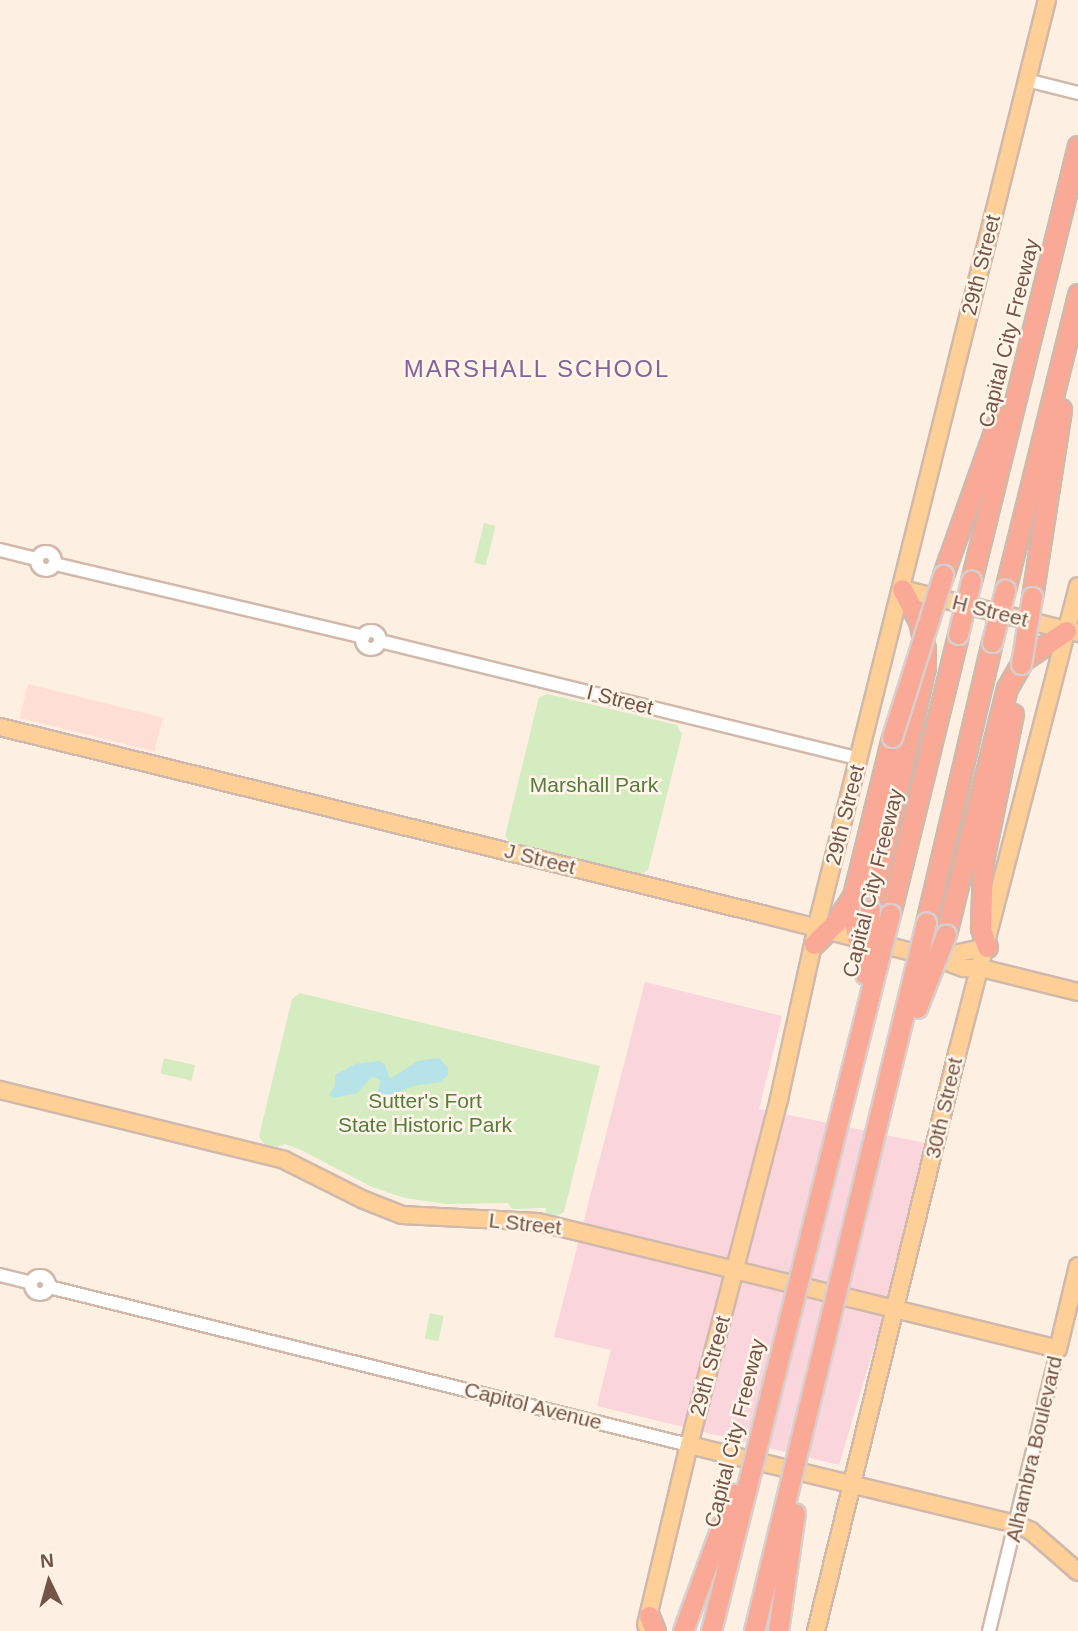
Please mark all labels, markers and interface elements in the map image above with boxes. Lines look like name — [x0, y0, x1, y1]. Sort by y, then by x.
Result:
street label: 29th Street — [956, 212, 1006, 318]
street label: Capital City Freeway — [973, 236, 1045, 430]
district label: MARSHALL SCHOOL — [405, 355, 669, 383]
street label: H Street — [950, 589, 1030, 633]
street label: I Street — [584, 680, 656, 720]
street label: 29th Street — [820, 762, 870, 868]
park label: Marshall Park — [530, 772, 658, 798]
street label: Capital City Freeway — [837, 786, 909, 980]
street label: J Street — [502, 838, 578, 880]
street label: 30th Street — [920, 1055, 968, 1161]
park label: Sutter's Fort State Historic Park — [338, 1088, 512, 1138]
street label: L Street — [487, 1208, 563, 1240]
street label: 29th Street — [685, 1313, 735, 1419]
street label: Capital City Freeway — [699, 1336, 771, 1530]
street label: Alhambra Boulevard — [1000, 1353, 1068, 1545]
street label: Capitol Avenue — [461, 1377, 605, 1435]
north arrow — [14, 1547, 84, 1617]
text: N — [39, 1550, 55, 1572]

